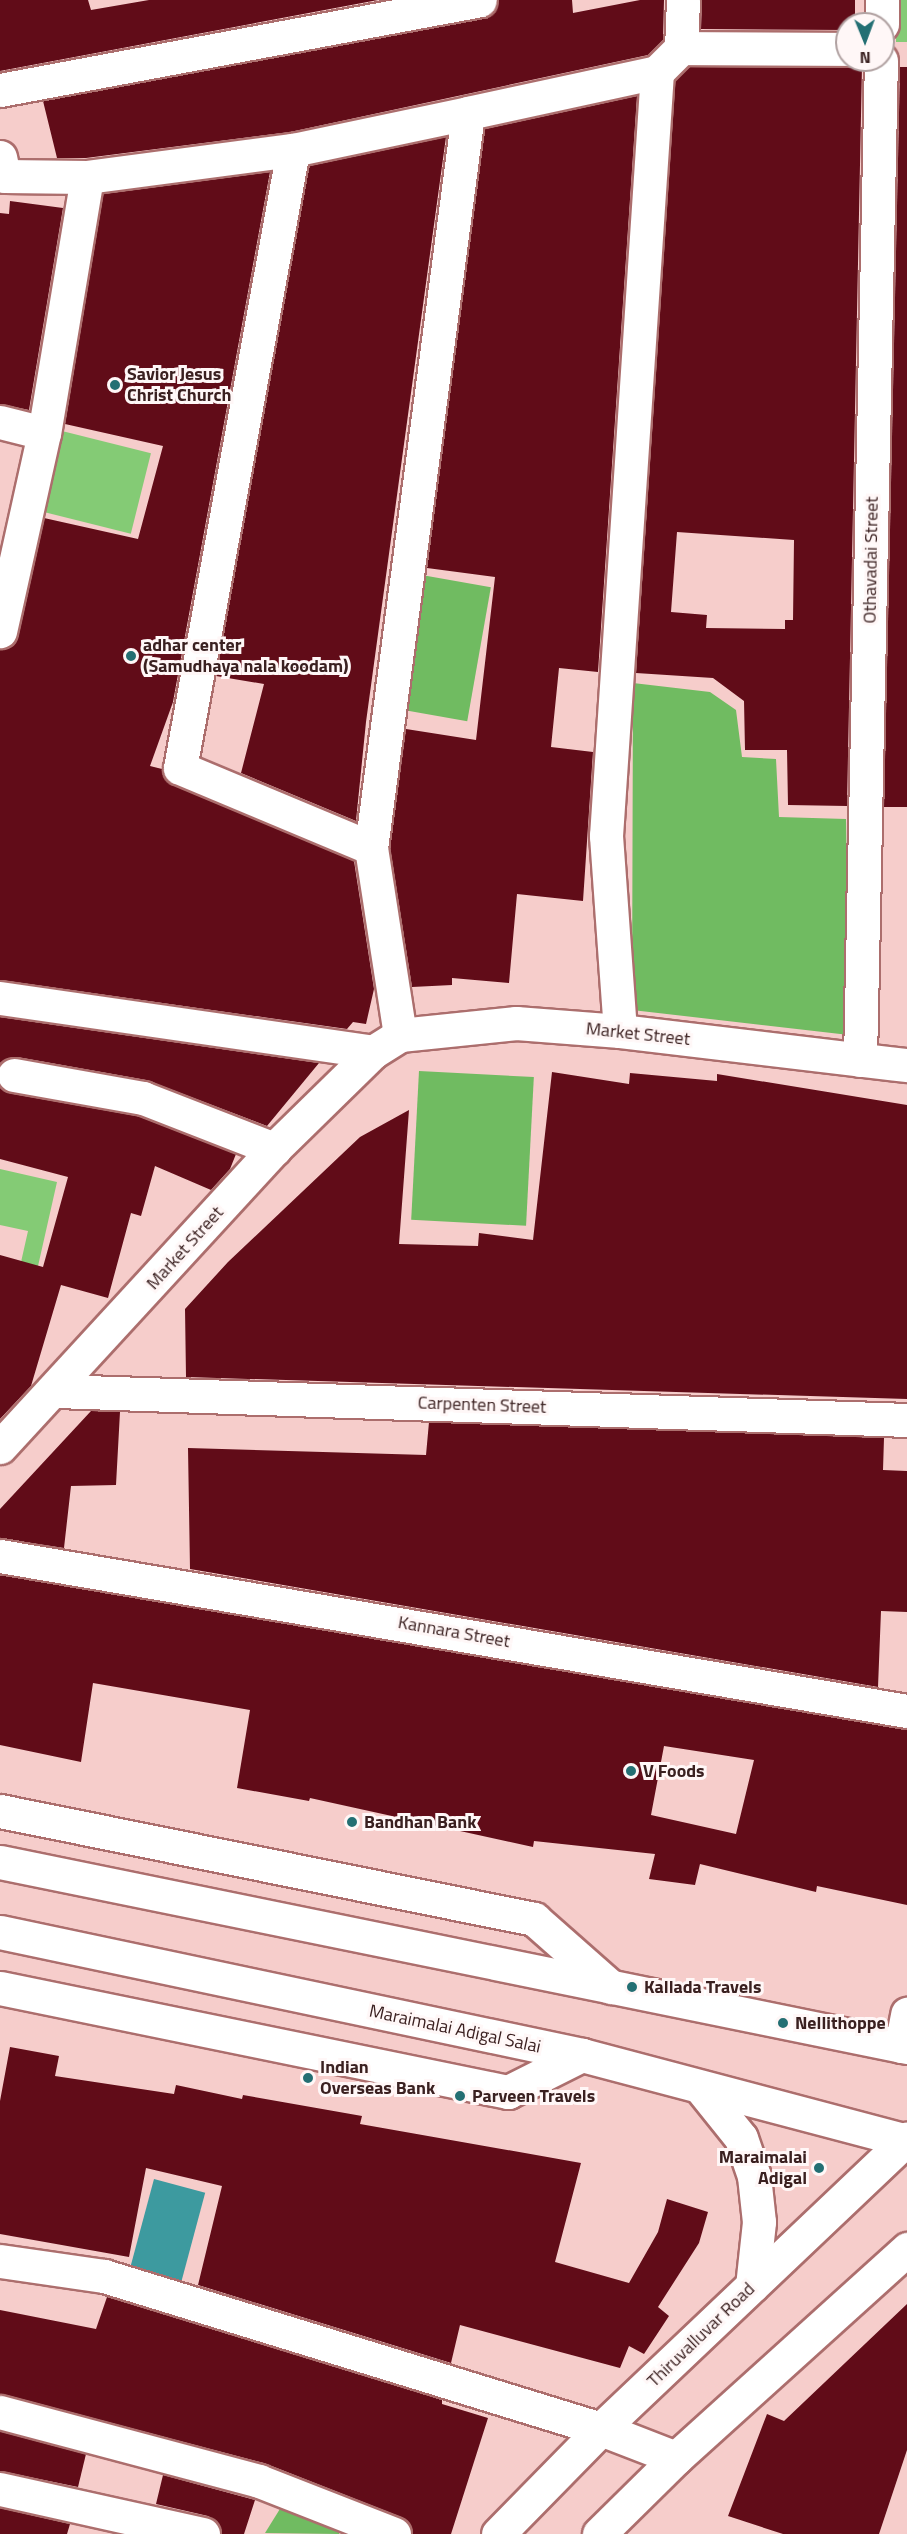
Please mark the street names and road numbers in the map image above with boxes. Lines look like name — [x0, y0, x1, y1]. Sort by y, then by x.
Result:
street label: Othavadai Street — [859, 496, 883, 624]
street label: Market Street — [585, 1018, 691, 1050]
street label: Market Street — [142, 1202, 228, 1294]
street label: Carpenten Street — [417, 1392, 547, 1418]
street label: Kannara Street — [396, 1612, 512, 1652]
street label: Maraimalai Adigal Salai — [367, 2000, 543, 2058]
street label: Thiruvalluvar Road — [643, 2278, 759, 2392]

